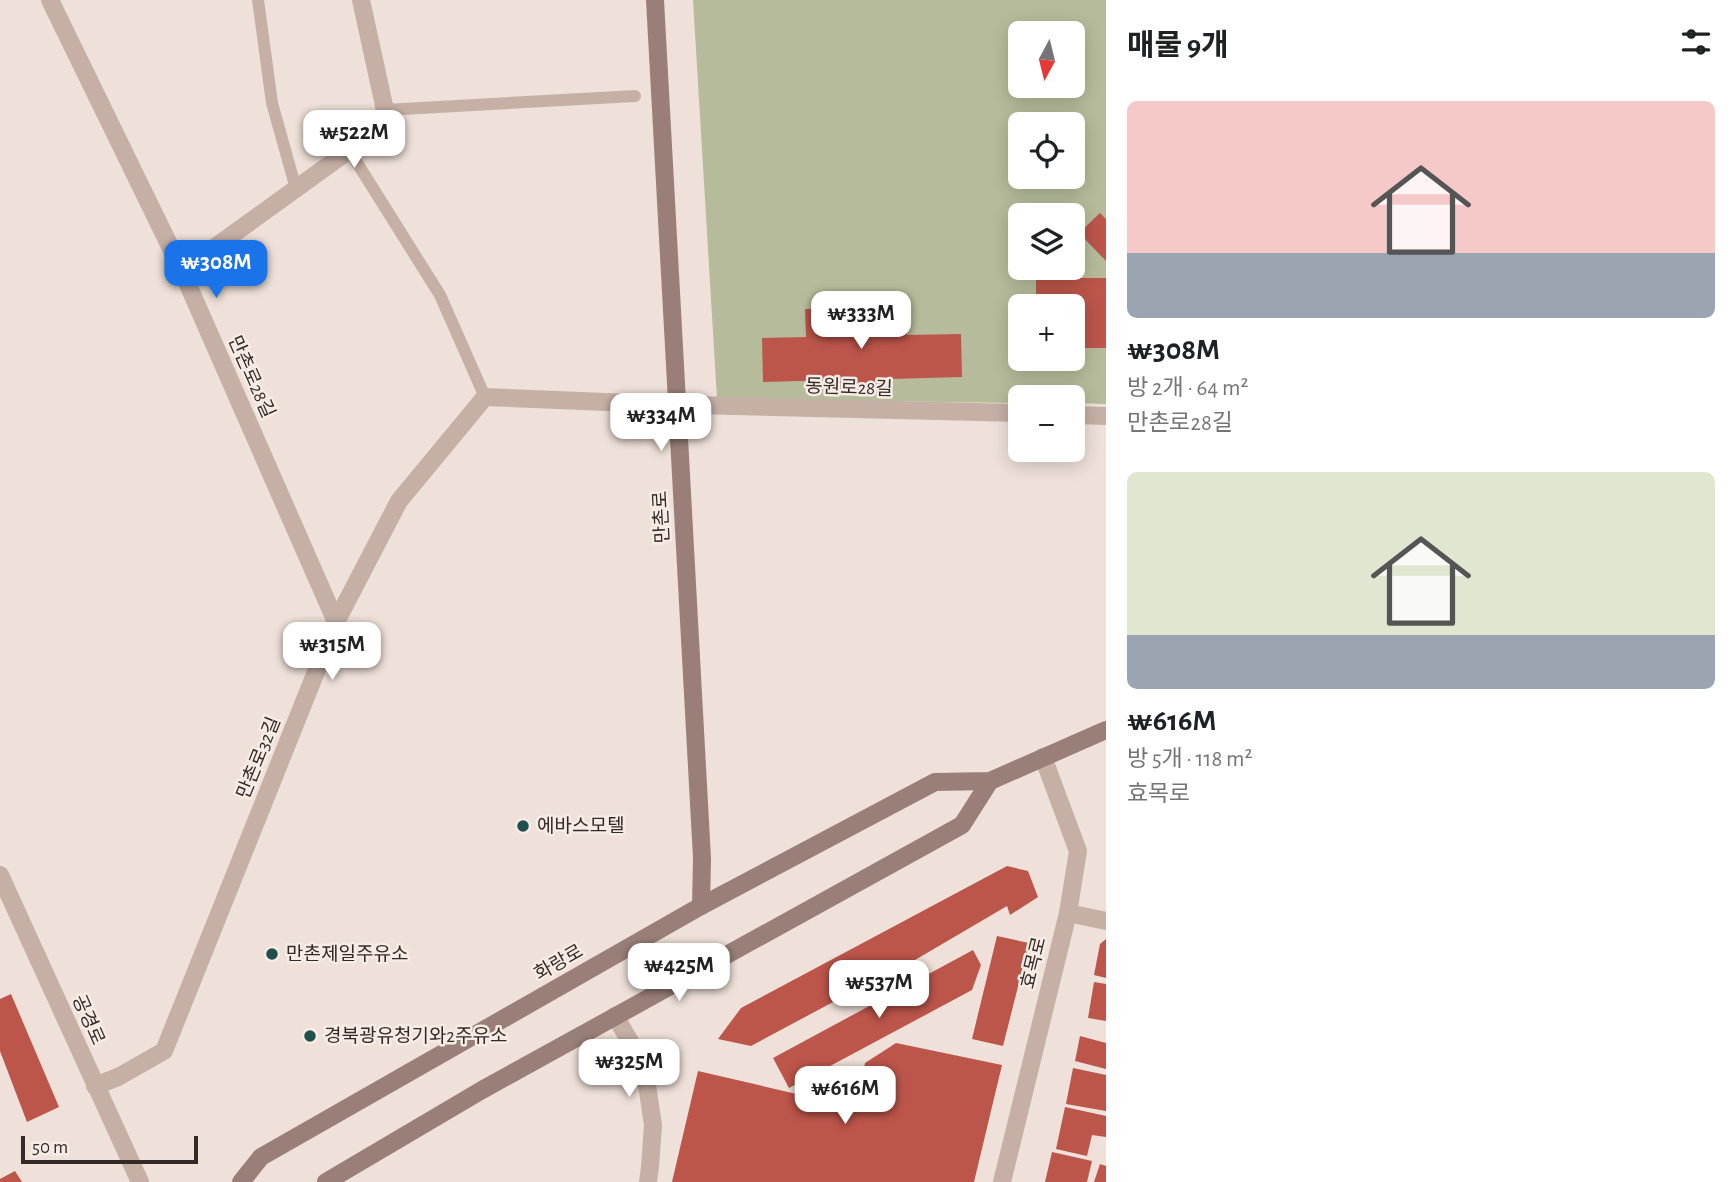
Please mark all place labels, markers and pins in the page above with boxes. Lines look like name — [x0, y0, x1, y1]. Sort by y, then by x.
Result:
pin: ₩522M — [305, 110, 403, 170]
pin: ₩308M — [167, 240, 265, 300]
pin: ₩333M — [812, 292, 910, 351]
pin: ₩334M — [612, 393, 710, 453]
pin: ₩315M — [283, 622, 381, 682]
place label: 에바스모텔 — [537, 816, 624, 836]
marker: 에바스모텔 — [515, 818, 531, 834]
place label: 만촌제일주유소 — [286, 944, 408, 964]
pin: ₩425M — [630, 944, 728, 1003]
marker: 만촌제일주유소 — [264, 946, 280, 962]
pin: ₩537M — [830, 960, 928, 1020]
place label: 경북광유청기와2주유소 — [324, 1026, 507, 1046]
marker: 경북광유청기와2주유소 — [302, 1028, 318, 1044]
pin: ₩325M — [580, 1040, 678, 1099]
pin: ₩616M — [796, 1066, 894, 1126]

